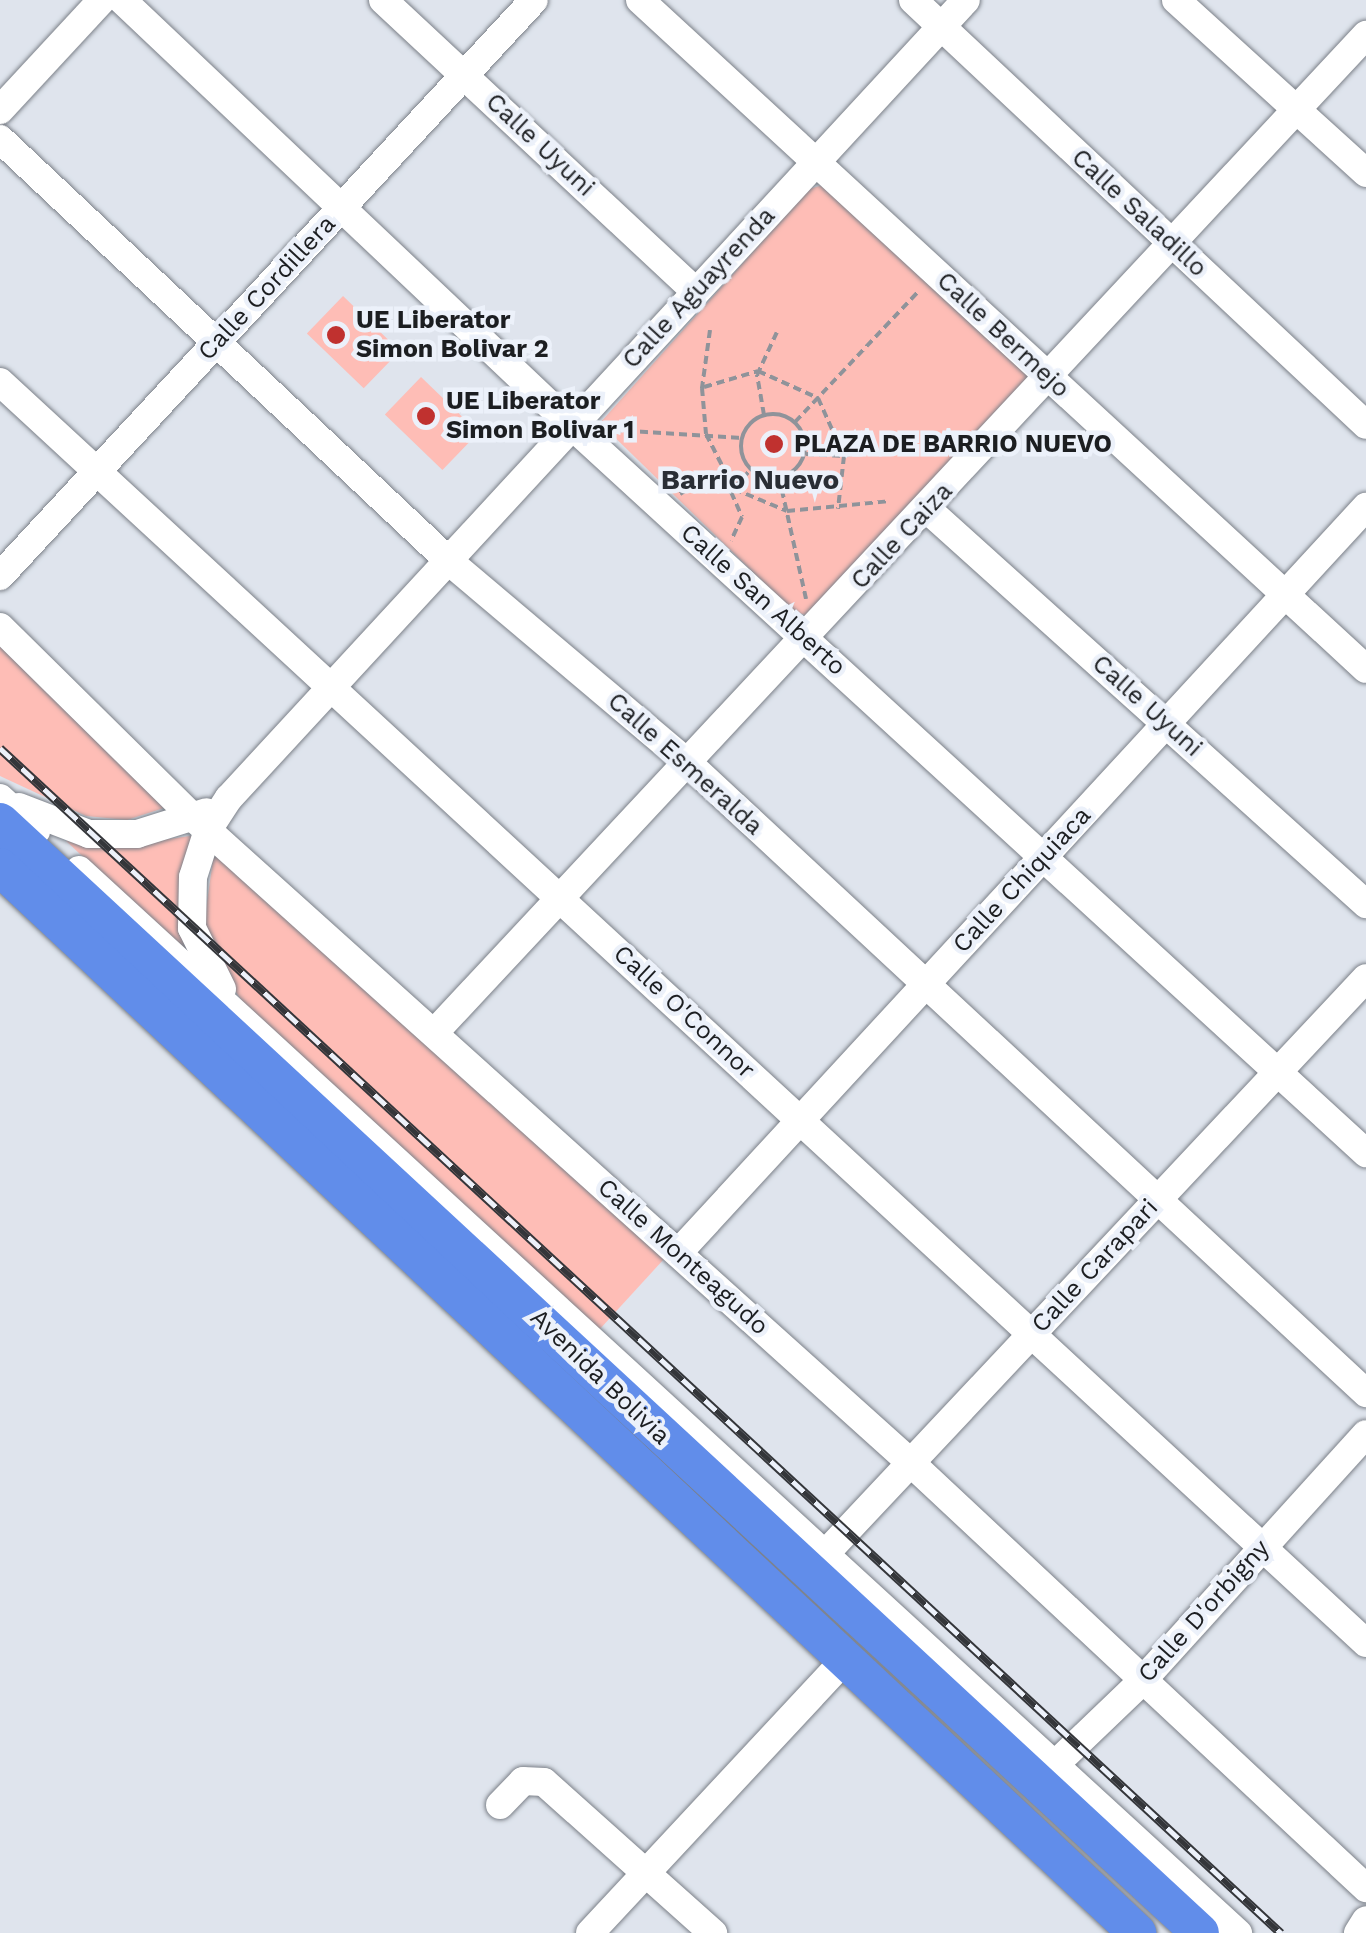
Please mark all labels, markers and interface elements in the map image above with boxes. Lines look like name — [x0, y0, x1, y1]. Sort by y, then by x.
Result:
street label: Calle Uyuni — [479, 87, 601, 203]
street label: Calle Saladillo — [1065, 143, 1213, 283]
street label: Calle Aguayrenda — [616, 201, 782, 375]
street label: Calle Cordillera — [192, 209, 342, 367]
street label: Calle Bermejo — [930, 266, 1076, 404]
place label: UE Liberator Simon Bolivar 2 — [356, 306, 549, 365]
marker: UE Liberator Simon Bolivar 2 — [325, 324, 347, 346]
place label: UE Liberator Simon Bolivar 1 — [446, 387, 635, 446]
marker: UE Liberator Simon Bolivar 1 — [415, 405, 437, 427]
place label: PLAZA DE BARRIO NUEVO — [794, 429, 1112, 459]
marker: PLAZA DE BARRIO NUEVO — [763, 433, 785, 455]
district label: Barrio Nuevo — [661, 463, 839, 497]
street label: Calle Caiza — [845, 476, 959, 596]
street label: Calle San Alberto — [674, 518, 852, 682]
street label: Calle Uyuni — [1086, 649, 1208, 763]
street label: Calle Esmeralda — [601, 686, 769, 842]
street label: Calle Chiquiaca — [947, 801, 1097, 959]
street label: Calle O'Connor — [607, 939, 761, 1085]
street label: Calle Monteagudo — [591, 1172, 775, 1342]
street label: Calle Carapari — [1026, 1193, 1164, 1339]
street label: Avenida Bolivia — [524, 1303, 676, 1451]
street label: Calle D'orbigny — [1132, 1533, 1276, 1689]

